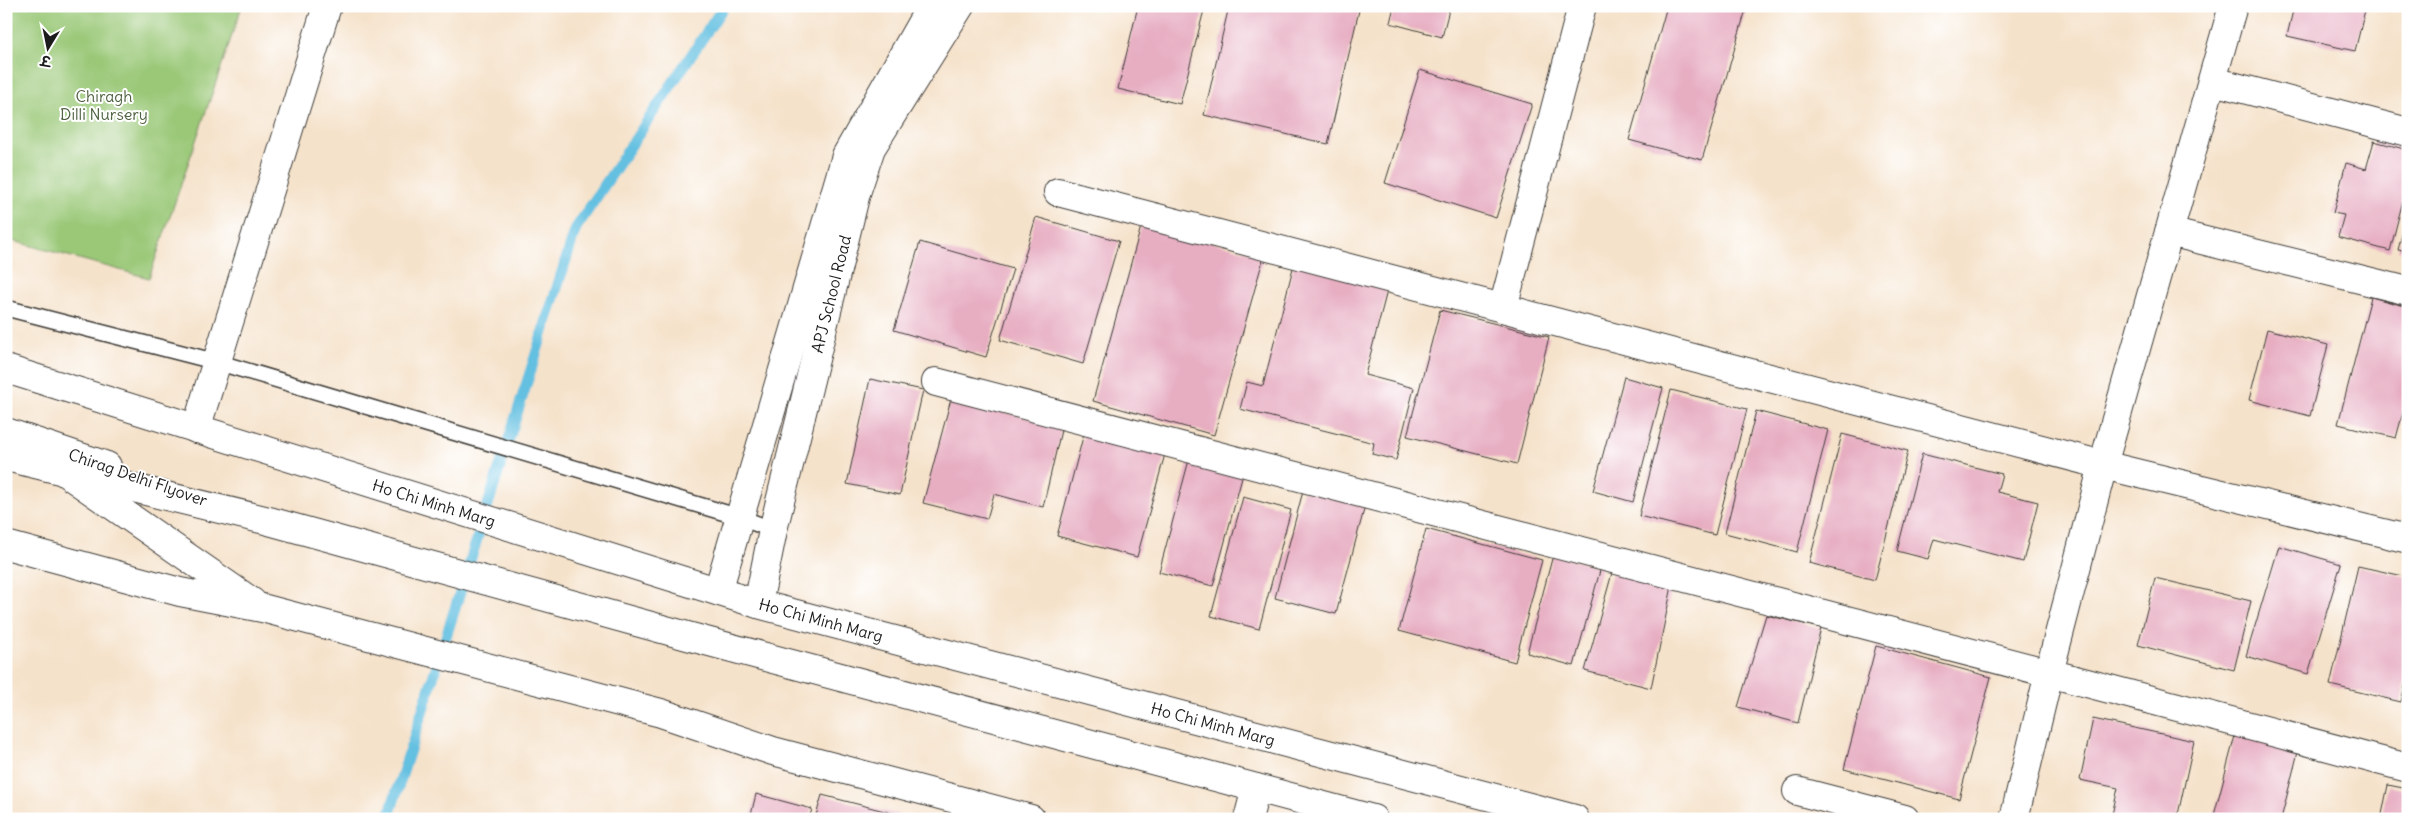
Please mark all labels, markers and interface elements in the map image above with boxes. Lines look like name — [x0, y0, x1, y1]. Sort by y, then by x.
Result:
north arrow — [22, 22, 72, 72]
text: उ — [38, 51, 54, 71]
park label: Chiragh Dilli Nursery — [60, 86, 148, 124]
street label: APJ School Road — [807, 233, 855, 355]
street label: Chirag Delhi Flyover — [66, 444, 210, 510]
street label: Ho Chi Minh Marg — [370, 475, 498, 531]
street label: Ho Chi Minh Marg — [757, 594, 885, 646]
street label: Ho Chi Minh Marg — [1149, 698, 1277, 750]

